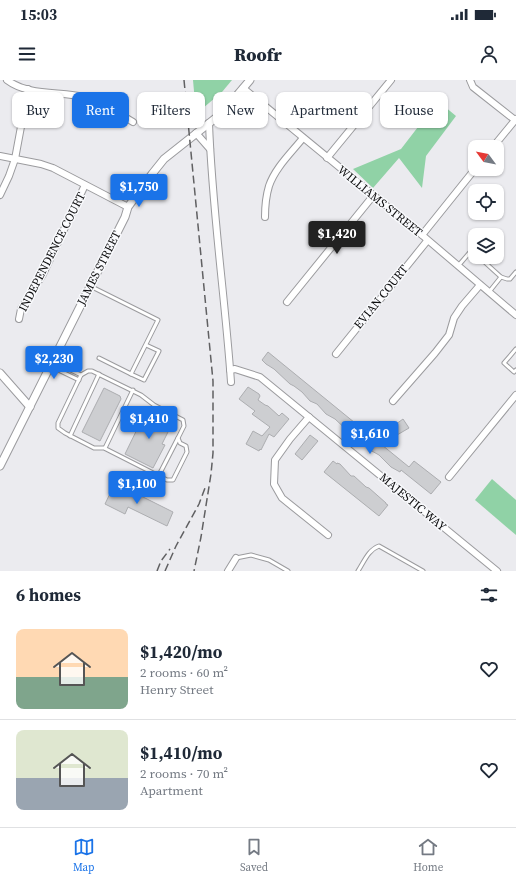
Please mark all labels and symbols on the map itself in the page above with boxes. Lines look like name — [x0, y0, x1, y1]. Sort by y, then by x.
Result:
north arrow — [468, 140, 504, 176]
street label: WILLIAMS STREET — [334, 162, 426, 241]
pin: $1,750 — [106, 174, 172, 208]
street label: INDEPENDENCE COURT — [15, 189, 89, 314]
pin: $1,420 — [304, 221, 370, 255]
street label: JAMES STREET — [73, 227, 125, 309]
street label: EVIAN COURT — [350, 261, 412, 332]
pin: $2,230 — [21, 346, 87, 380]
pin: $1,410 — [116, 406, 182, 440]
pin: $1,610 — [337, 421, 403, 455]
street label: MAJESTIC WAY — [376, 469, 450, 535]
pin: $1,100 — [104, 471, 170, 505]

